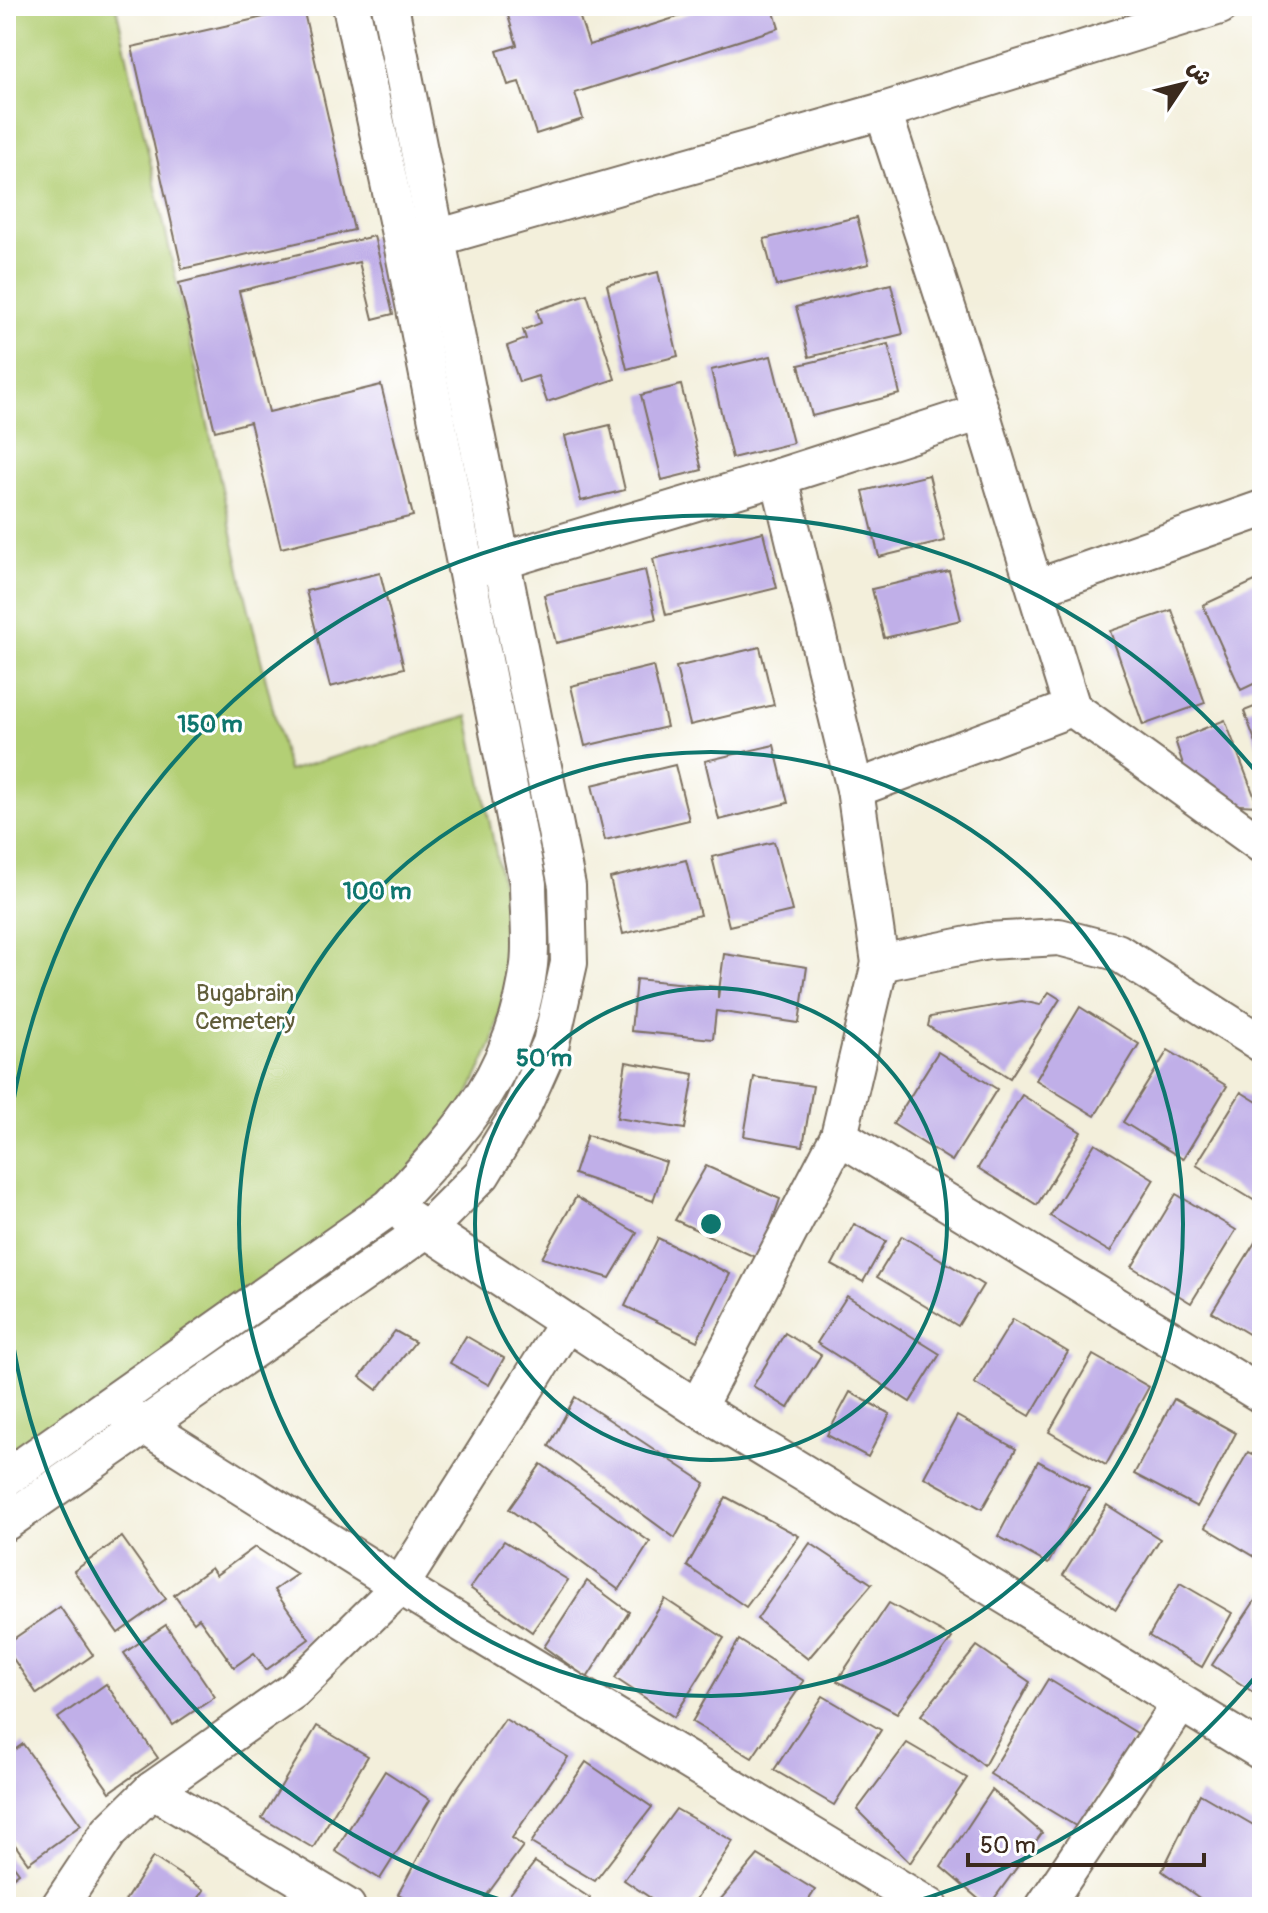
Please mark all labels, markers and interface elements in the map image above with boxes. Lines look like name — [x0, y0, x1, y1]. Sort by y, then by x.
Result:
north arrow — [1144, 44, 1224, 124]
text: ش — [1181, 55, 1218, 91]
text: 150 m — [177, 710, 243, 739]
text: 100 m — [343, 877, 411, 906]
park label: Bugabrain Cemetery — [195, 979, 295, 1036]
text: 50 m — [516, 1044, 572, 1073]
centre of rings — [697, 1210, 725, 1238]
scale bar — [968, 1817, 1204, 1867]
text: 50 m — [980, 1831, 1036, 1860]

